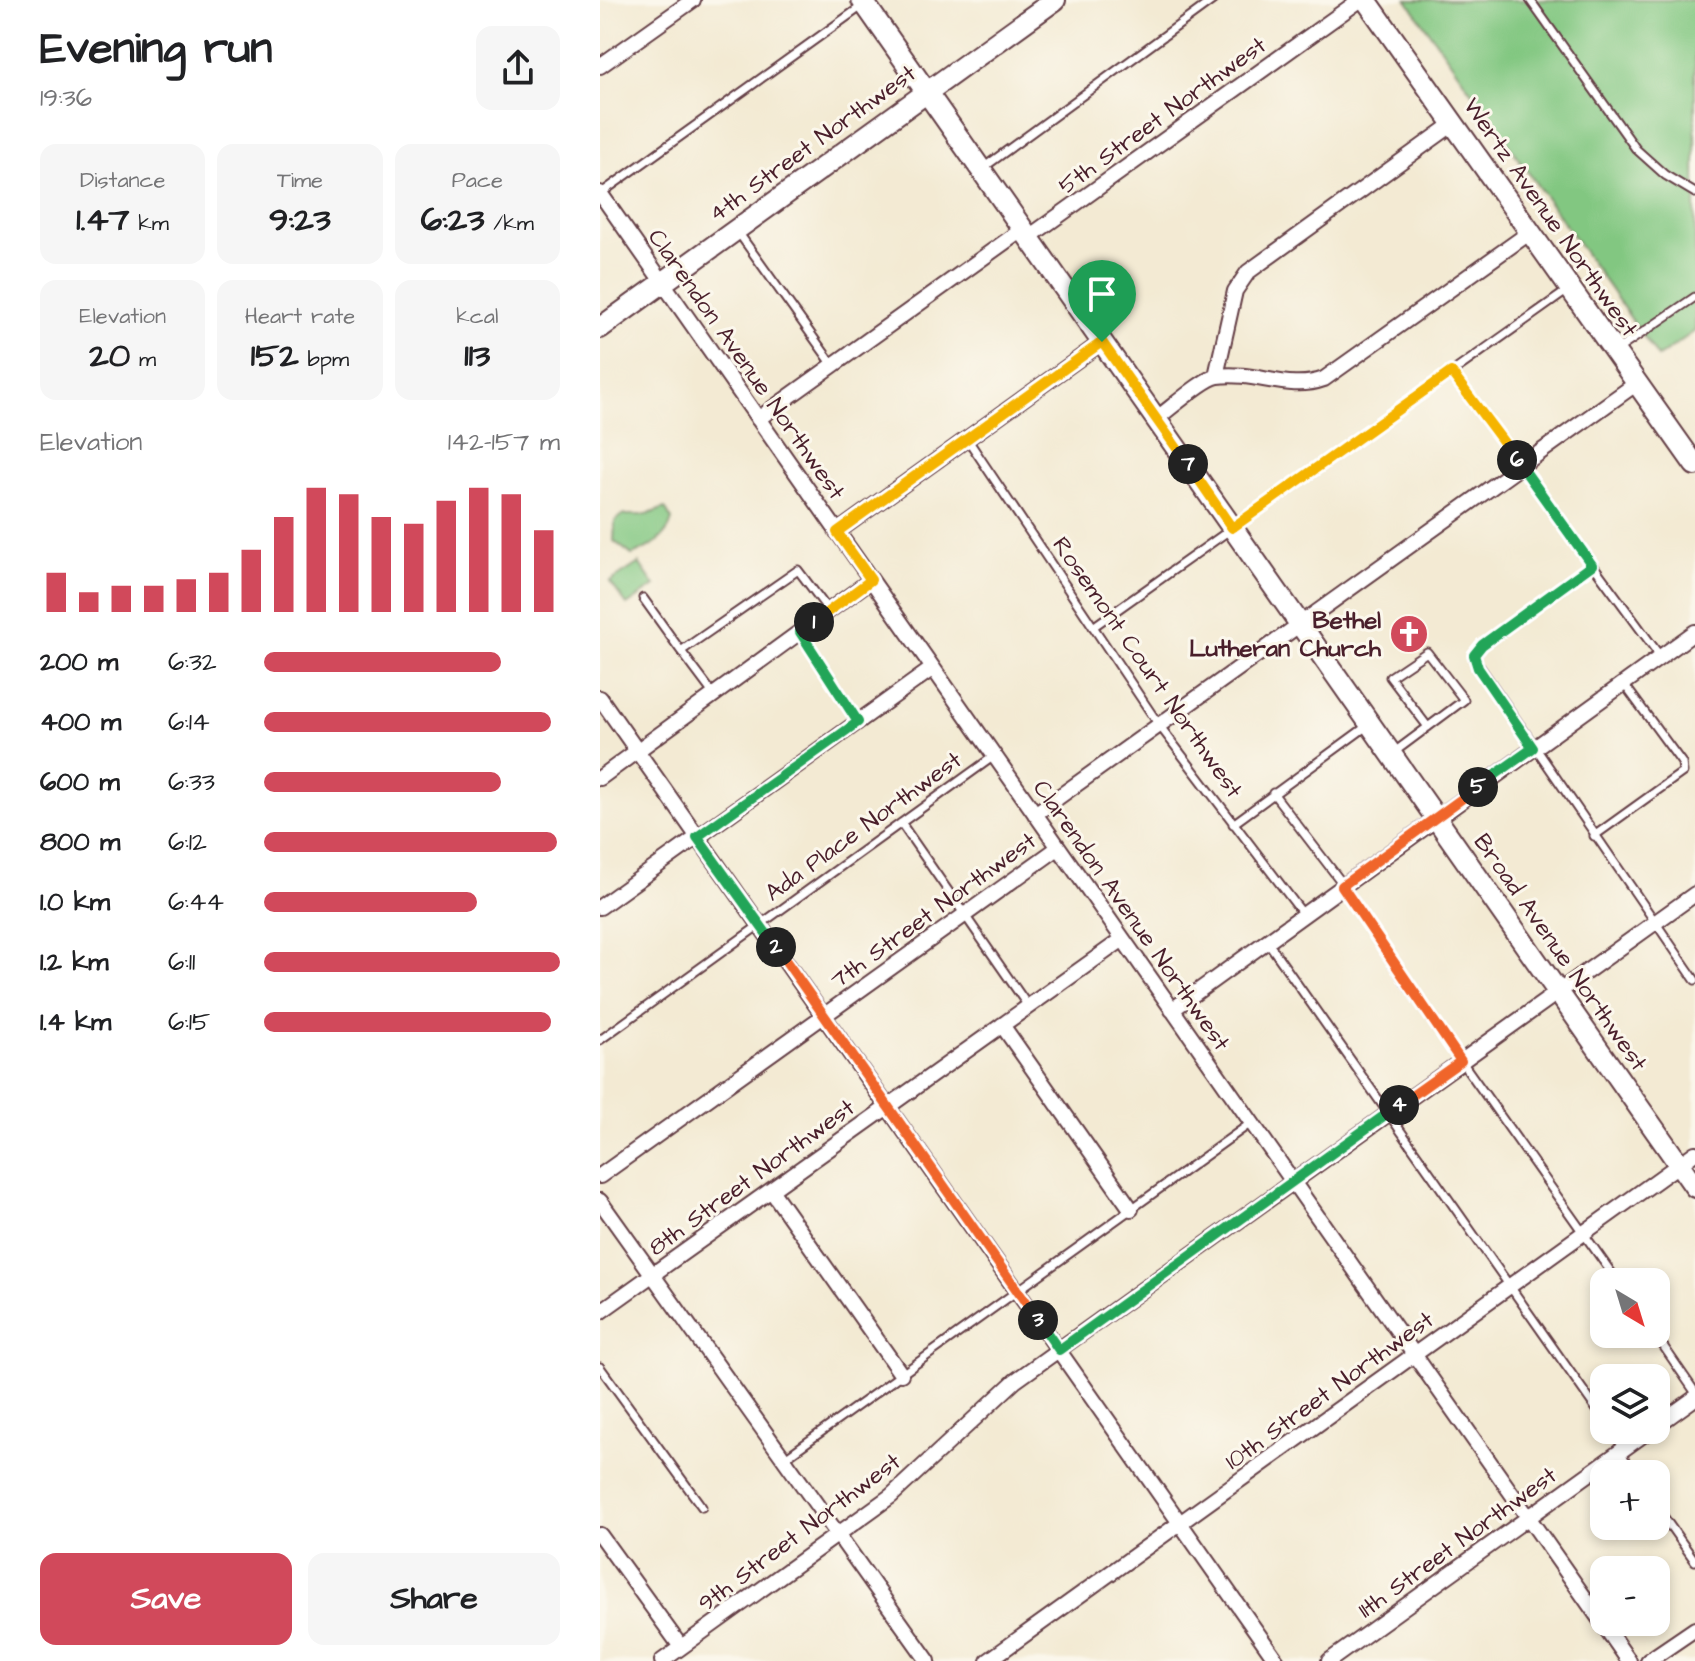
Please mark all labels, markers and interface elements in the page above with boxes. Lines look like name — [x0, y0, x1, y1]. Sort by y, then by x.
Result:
text: Evening run — [40, 19, 272, 80]
button: share — [476, 26, 560, 110]
street label: 5th Street Northwest — [1052, 29, 1274, 203]
street label: 4th Street Northwest — [702, 57, 923, 231]
text: 19:36 — [40, 80, 92, 116]
street label: Wertz Avenue Northwest — [1454, 91, 1646, 344]
text: Distance — [80, 165, 165, 196]
text: Time — [277, 165, 323, 196]
text: Pace — [452, 165, 503, 196]
text: 1.47 — [76, 196, 130, 244]
text: 9:23 — [269, 196, 331, 244]
text: 6:23 — [421, 196, 484, 244]
text: km — [130, 208, 169, 239]
text: /km — [484, 208, 534, 239]
street label: Clarendon Avenue Northwest — [639, 222, 853, 507]
pin — [1068, 260, 1136, 342]
icon: arrive — [1080, 272, 1124, 316]
text: Elevation — [79, 301, 166, 332]
text: Heart rate — [245, 301, 355, 332]
text: kcal — [456, 301, 498, 332]
text: 20 — [89, 332, 130, 380]
text: 152 — [251, 332, 299, 380]
text: 113 — [464, 332, 490, 380]
text: m — [130, 344, 156, 375]
text: bpm — [299, 344, 349, 375]
text: Elevation — [40, 424, 142, 460]
text: 142–157 m — [448, 424, 560, 460]
pin: 6 — [1497, 440, 1537, 480]
pin: 7 — [1168, 444, 1208, 484]
text: 6 — [1510, 444, 1524, 475]
text: 7 — [1181, 448, 1195, 479]
street label: Rosemont Court Northwest — [1044, 530, 1251, 805]
pin: 1 — [794, 602, 834, 642]
place label: Bethel Lutheran Church — [1189, 604, 1382, 666]
text: 1 — [813, 606, 815, 637]
church icon: Bethel Lutheran Church — [1388, 613, 1430, 655]
text: 200 m — [40, 644, 118, 680]
text: 6:32 — [168, 644, 217, 680]
text: 400 m — [40, 704, 121, 740]
text: 6:14 — [168, 704, 210, 740]
street label: Ada Place Northwest — [758, 743, 969, 910]
text: 600 m — [40, 764, 120, 800]
text: 6:33 — [168, 764, 215, 800]
pin: 5 — [1458, 767, 1498, 807]
text: 5 — [1470, 771, 1486, 802]
street label: Clarendon Avenue Northwest — [1024, 773, 1238, 1058]
text: 800 m — [40, 824, 120, 860]
text: 6:12 — [168, 824, 207, 860]
street label: 7th Street Northwest — [824, 824, 1044, 997]
street label: Broad Avenue Northwest — [1465, 827, 1655, 1078]
text: 1.0 km — [40, 884, 110, 920]
text: 6:44 — [168, 884, 224, 920]
pin: 2 — [756, 927, 796, 967]
text: 2 — [770, 931, 782, 962]
text: 1.2 km — [40, 944, 108, 980]
text: 6:11 — [168, 944, 195, 980]
text: 1.4 km — [40, 1004, 111, 1040]
text: 6:15 — [168, 1004, 210, 1040]
pin: 4 — [1379, 1085, 1419, 1125]
text: 4 — [1392, 1089, 1406, 1120]
street label: 8th Street Northwest — [641, 1091, 862, 1264]
north arrow — [1590, 1268, 1670, 1348]
map controls — [1590, 1268, 1670, 1636]
pin: 3 — [1018, 1300, 1058, 1340]
street label: 10th Street Northwest — [1218, 1303, 1441, 1478]
text: 3 — [1032, 1304, 1044, 1335]
button: layers — [1590, 1364, 1670, 1444]
street label: 9th Street Northwest — [691, 1445, 908, 1620]
street label: 11th Street Northwest — [1351, 1459, 1564, 1627]
button: + — [1590, 1460, 1670, 1540]
button: Save — [40, 1553, 292, 1645]
button: Share — [308, 1553, 560, 1645]
button: − — [1590, 1556, 1670, 1636]

